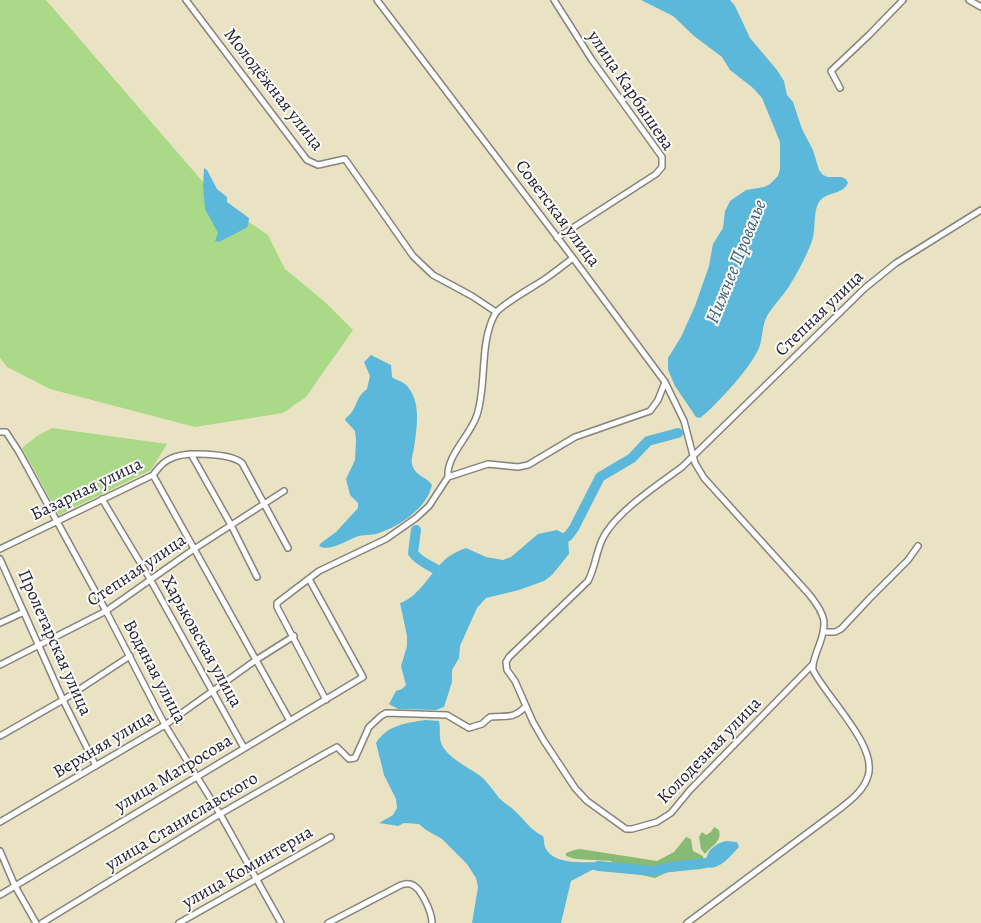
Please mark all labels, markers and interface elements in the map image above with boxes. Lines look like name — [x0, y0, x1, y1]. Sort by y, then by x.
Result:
street label: Молодёжная улица — [219, 25, 327, 155]
street label: улица Карбышева — [582, 27, 678, 155]
street label: Советская улица — [510, 156, 604, 272]
water label: Нижнее Провалье — [702, 197, 772, 327]
street label: Степная улица — [771, 266, 869, 362]
street label: Базарная улица — [28, 454, 146, 526]
street label: Степная улица — [83, 530, 191, 612]
street label: Пролетарская улица — [12, 567, 96, 719]
street label: Харьковская улица — [156, 572, 246, 712]
street label: Водяная улица — [118, 617, 190, 727]
street label: Колодезная улица — [654, 693, 766, 809]
street label: Верхняя улица — [50, 706, 158, 784]
street label: улица Матросова — [111, 731, 237, 817]
street label: улица Станиславского — [102, 768, 262, 876]
street label: улица Коминтерна — [179, 822, 317, 914]

